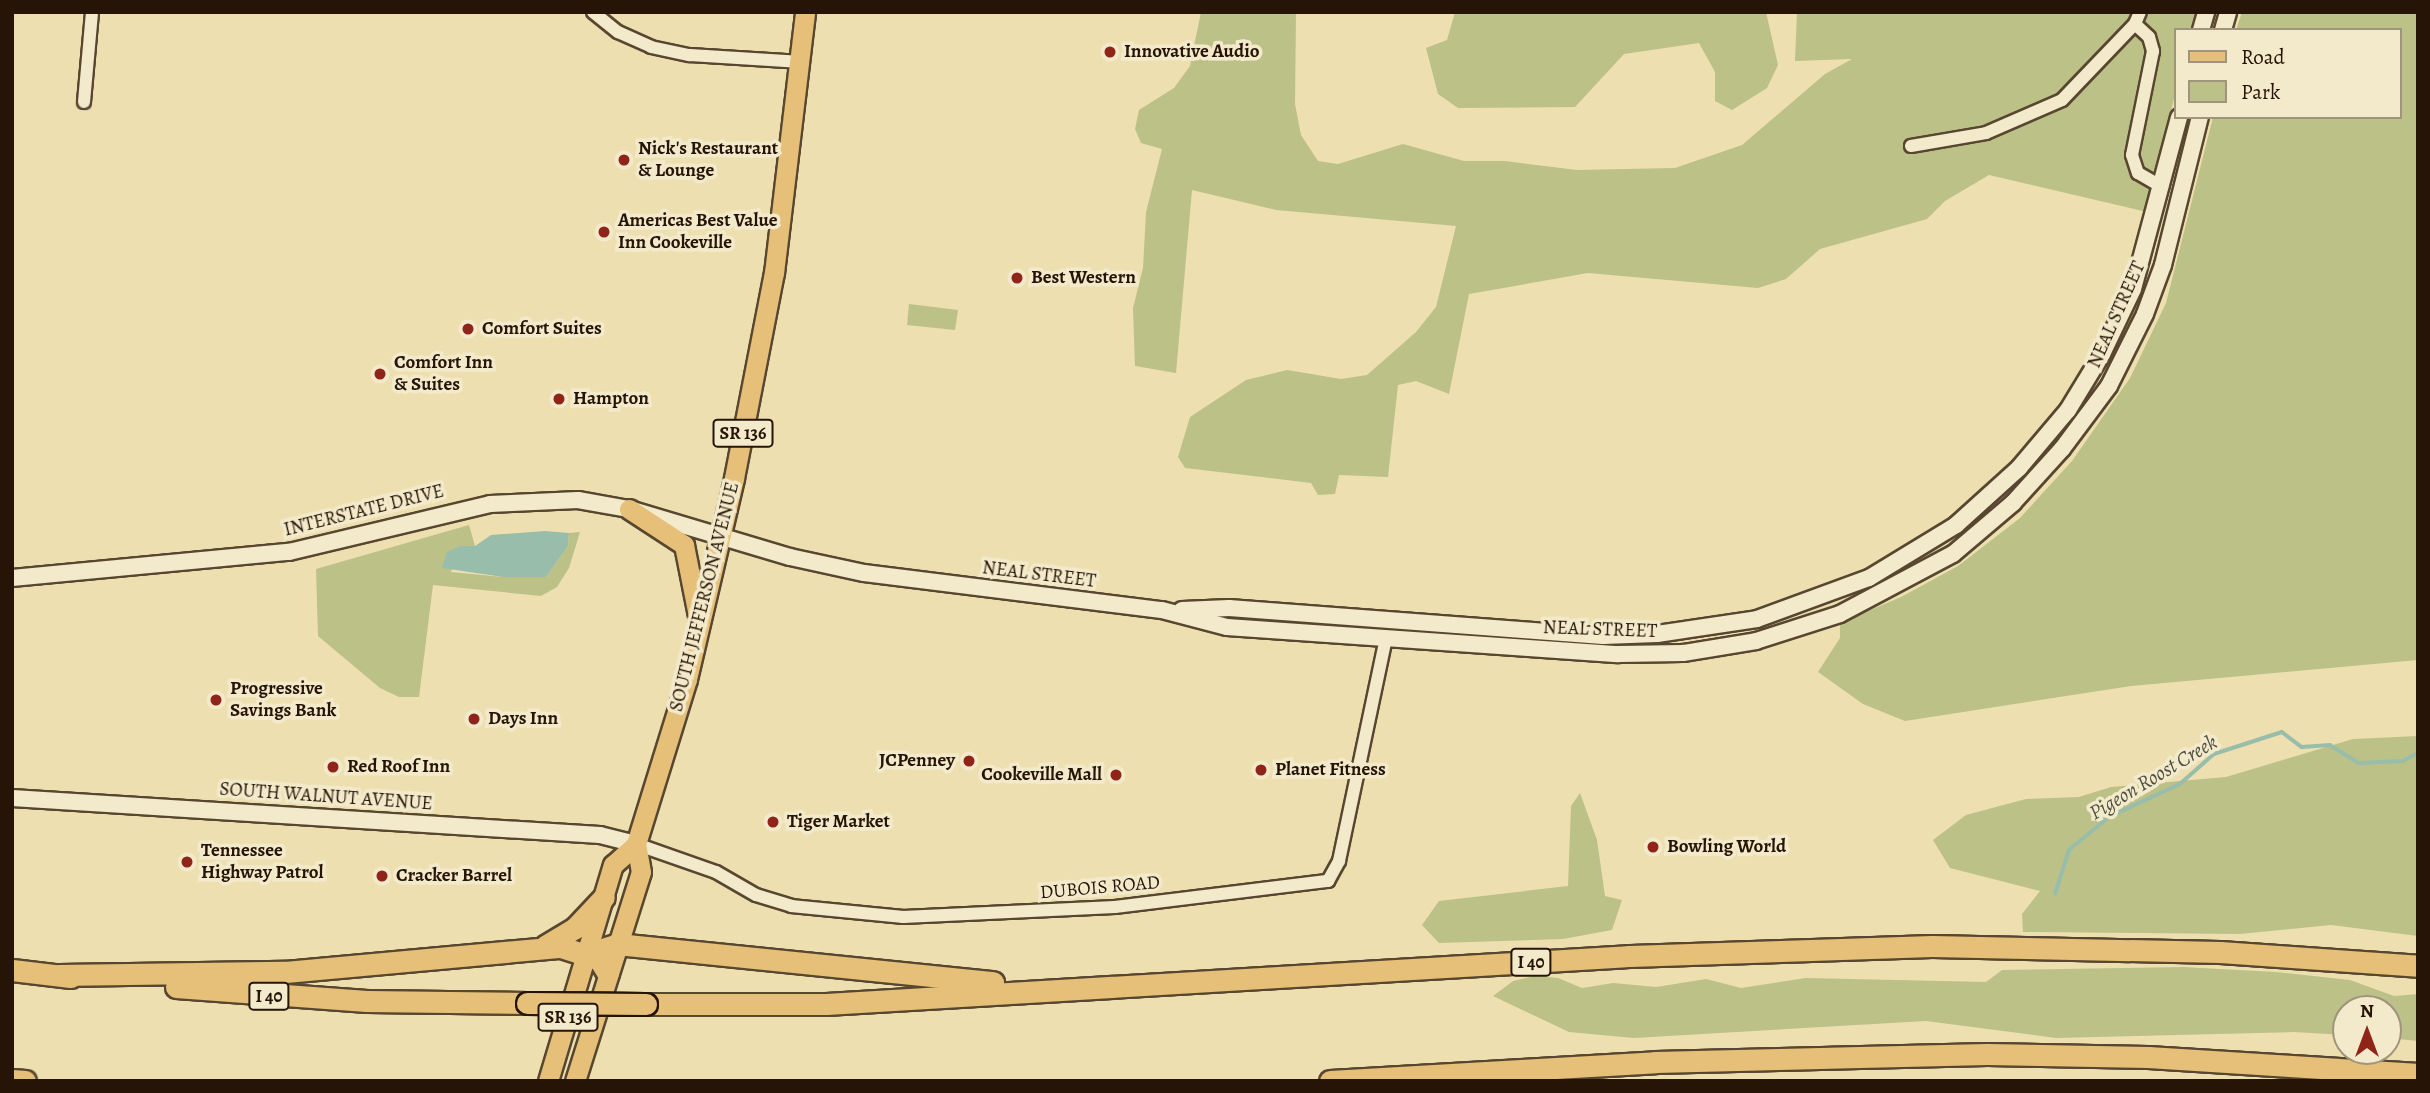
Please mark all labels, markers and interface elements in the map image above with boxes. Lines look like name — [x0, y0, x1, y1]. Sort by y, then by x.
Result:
legend — [2174, 28, 2402, 119]
place label: Innovative Audio — [1124, 41, 1259, 63]
text: Road — [2241, 43, 2285, 71]
marker: Innovative Audio — [1102, 44, 1118, 60]
text: Park — [2241, 78, 2280, 106]
place label: Nick's Restaurant & Lounge — [638, 138, 778, 182]
marker: Nick's Restaurant & Lounge — [616, 152, 632, 168]
place label: Americas Best Value Inn Cookeville — [618, 210, 778, 254]
marker: Americas Best Value Inn Cookeville — [596, 224, 612, 240]
street label: NEAL STREET — [2083, 258, 2151, 372]
place label: Best Western — [1031, 267, 1136, 289]
marker: Best Western — [1009, 270, 1025, 286]
place label: Comfort Suites — [482, 318, 602, 340]
marker: Comfort Suites — [460, 321, 476, 337]
place label: Comfort Inn & Suites — [394, 352, 493, 396]
marker: Comfort Inn & Suites — [372, 366, 388, 382]
place label: Hampton — [573, 388, 649, 410]
marker: Hampton — [551, 391, 567, 407]
road number: SR 136 — [712, 418, 774, 447]
street label: INTERSTATE DRIVE — [282, 480, 446, 542]
street label: SOUTH JEFFERSON AVENUE — [665, 480, 745, 714]
street label: NEAL STREET — [981, 557, 1097, 593]
street label: NEAL STREET — [1543, 617, 1657, 643]
place label: Progressive Savings Bank — [230, 678, 336, 722]
marker: Progressive Savings Bank — [208, 692, 224, 708]
place label: Days Inn — [488, 708, 558, 730]
marker: Days Inn — [466, 711, 482, 727]
water label: Pigeon Roost Creek — [2084, 729, 2222, 825]
place label: JCPenney — [879, 750, 955, 772]
marker: JCPenney — [961, 753, 977, 769]
place label: Red Roof Inn — [347, 756, 450, 778]
marker: Red Roof Inn — [325, 759, 341, 775]
place label: Planet Fitness — [1275, 759, 1386, 781]
marker: Planet Fitness — [1253, 762, 1269, 778]
place label: Cookeville Mall — [981, 764, 1102, 786]
marker: Cookeville Mall — [1108, 767, 1124, 783]
street label: SOUTH WALNUT AVENUE — [219, 778, 433, 816]
place label: Tiger Market — [787, 811, 890, 833]
marker: Tiger Market — [765, 814, 781, 830]
place label: Bowling World — [1667, 836, 1786, 858]
marker: Bowling World — [1645, 839, 1661, 855]
place label: Tennessee Highway Patrol — [201, 840, 324, 884]
marker: Tennessee Highway Patrol — [179, 854, 195, 870]
place label: Cracker Barrel — [396, 865, 512, 887]
marker: Cracker Barrel — [374, 868, 390, 884]
street label: DUBOIS ROAD — [1039, 871, 1161, 905]
road number: I 40 — [1510, 947, 1552, 976]
road number: I 40 — [248, 981, 290, 1010]
north arrow — [2332, 995, 2402, 1065]
text: N — [2360, 998, 2374, 1024]
road number: SR 136 — [536, 1002, 600, 1032]

